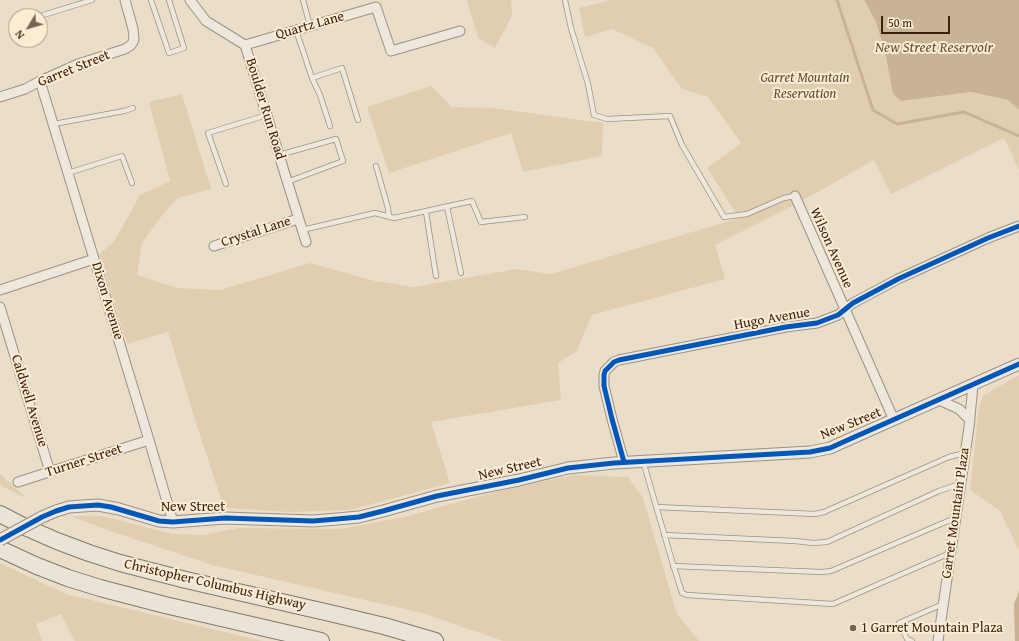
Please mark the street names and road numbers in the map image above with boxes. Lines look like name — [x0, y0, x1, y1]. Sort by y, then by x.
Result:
street label: Quartz Lane — [274, 8, 346, 44]
street label: Garret Street — [36, 47, 112, 91]
street label: Boulder Run Road — [242, 56, 288, 162]
street label: Wilson Avenue — [806, 205, 856, 291]
street label: Crystal Lane — [219, 213, 293, 251]
street label: Dixon Avenue — [87, 260, 127, 342]
street label: Hugo Avenue — [733, 304, 811, 334]
street label: Caldwell Avenue — [7, 353, 51, 449]
street label: New Street — [818, 404, 884, 444]
street label: Turner Street — [43, 441, 125, 481]
street label: Garret Mountain Plaza — [938, 446, 974, 580]
street label: New Street — [477, 454, 543, 484]
street label: New Street — [161, 499, 225, 515]
street label: Christopher Columbus Highway — [122, 556, 308, 614]

